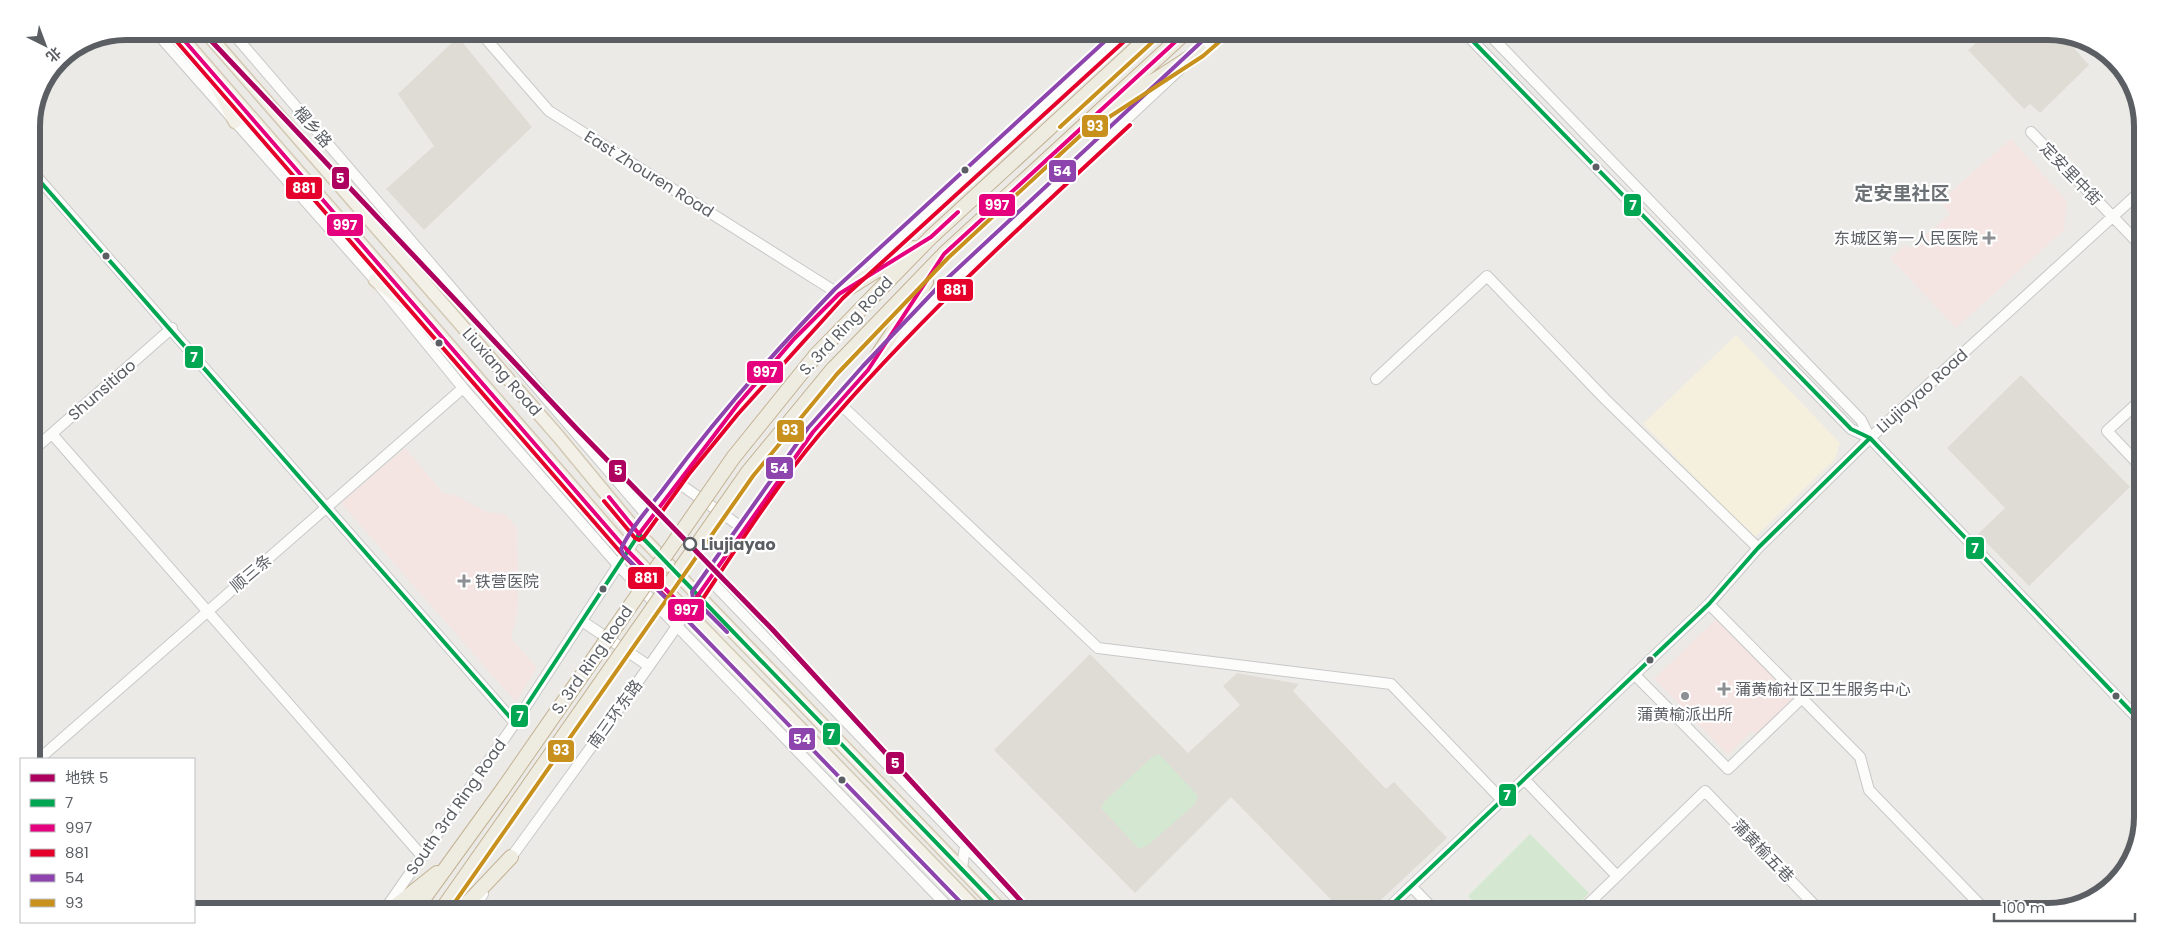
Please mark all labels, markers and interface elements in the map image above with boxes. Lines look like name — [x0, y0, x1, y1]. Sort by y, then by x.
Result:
north arrow — [20, 20, 70, 70]
text: 北 — [42, 43, 66, 67]
street label: 榴乡路 — [289, 101, 337, 153]
line badge: 93 — [1081, 114, 1109, 138]
text: 93 — [1086, 116, 1104, 136]
street label: East Zhouren Road — [580, 125, 718, 223]
street label: 定安里中街 — [2035, 137, 2107, 211]
line badge: 54 — [1048, 159, 1077, 183]
text: 54 — [1053, 161, 1071, 181]
unlabelled marker — [1591, 162, 1601, 172]
unlabelled marker — [960, 165, 970, 175]
line badge: 5 — [331, 166, 350, 190]
text: 5 — [335, 168, 345, 188]
line badge: 881 — [285, 176, 323, 200]
text: 881 — [292, 178, 316, 198]
district label: 定安里社区 — [1854, 180, 1950, 207]
line badge: 997 — [978, 193, 1016, 217]
line badge: 7 — [1623, 193, 1642, 217]
text: 997 — [985, 195, 1010, 215]
text: 7 — [1629, 195, 1637, 215]
line badge: 997 — [326, 213, 364, 237]
text: 997 — [333, 215, 358, 235]
place label: 东城区第一人民医院 — [1834, 227, 1978, 250]
marker: 东城区第一人民医院 — [1982, 231, 1996, 245]
unlabelled marker — [101, 251, 111, 261]
street label: S. 3rd Ring Road — [794, 271, 898, 381]
line badge: 881 — [936, 278, 974, 302]
text: 881 — [943, 280, 967, 300]
street label: Liuxiang Road — [457, 323, 547, 421]
unlabelled marker — [434, 338, 444, 348]
street label: Liujiayao Road — [1871, 344, 1973, 438]
line badge: 7 — [184, 345, 204, 369]
text: 7 — [190, 347, 198, 367]
street label: Shunsitiao — [63, 354, 141, 426]
line badge: 997 — [746, 360, 784, 384]
text: 997 — [753, 362, 778, 382]
line badge: 93 — [776, 419, 805, 443]
text: 93 — [781, 420, 799, 440]
line badge: 54 — [765, 456, 794, 480]
text: 54 — [770, 458, 788, 478]
line badge: 5 — [608, 459, 627, 483]
text: 5 — [613, 460, 623, 480]
place label: Liujiayao — [701, 533, 776, 556]
line badge: 7 — [1965, 536, 1985, 560]
marker: Liujiayao — [683, 537, 697, 551]
text: 7 — [1971, 538, 1979, 558]
street label: 顺三条 — [225, 549, 277, 597]
line badge: 881 — [627, 566, 665, 590]
text: 881 — [634, 568, 658, 588]
place label: 铁营医院 — [475, 570, 539, 593]
marker: 铁营医院 — [457, 574, 471, 588]
unlabelled marker — [598, 584, 608, 594]
line badge: 997 — [667, 598, 705, 622]
text: 997 — [674, 600, 699, 620]
street label: S. 3rd Ring Road — [546, 601, 638, 719]
unlabelled marker — [1645, 655, 1655, 665]
street label: 南三环东路 — [582, 675, 648, 753]
place label: 蒲黄榆社区卫生服务中心 — [1735, 678, 1911, 701]
marker: 蒲黄榆社区卫生服务中心 — [1717, 682, 1731, 696]
marker: 蒲黄榆派出所 — [1679, 690, 1691, 702]
unlabelled marker — [2111, 691, 2121, 701]
place label: 蒲黄榆派出所 — [1637, 703, 1733, 726]
line badge: 7 — [510, 704, 529, 728]
text: 7 — [516, 706, 524, 726]
line badge: 7 — [822, 722, 841, 746]
text: 7 — [827, 724, 835, 744]
line badge: 54 — [788, 727, 816, 751]
text: 54 — [793, 729, 811, 749]
street label: South 3rd Ring Road — [400, 734, 512, 880]
line badge: 93 — [547, 739, 575, 763]
text: 93 — [552, 740, 570, 760]
line badge: 5 — [885, 751, 905, 775]
text: 5 — [890, 753, 900, 773]
legend — [20, 758, 195, 923]
text: 地铁 5 — [65, 767, 108, 788]
unlabelled marker — [837, 775, 847, 785]
line badge: 7 — [1498, 783, 1517, 807]
text: 7 — [1503, 785, 1511, 805]
text: 7 — [65, 792, 73, 813]
street label: 蒲黄榆五巷 — [1727, 814, 1799, 888]
text: 997 — [65, 817, 92, 838]
text: 881 — [65, 842, 89, 863]
text: 54 — [65, 867, 84, 888]
scale bar — [1994, 890, 2135, 922]
text: 93 — [65, 892, 83, 913]
text: 100 m — [2002, 897, 2045, 918]

